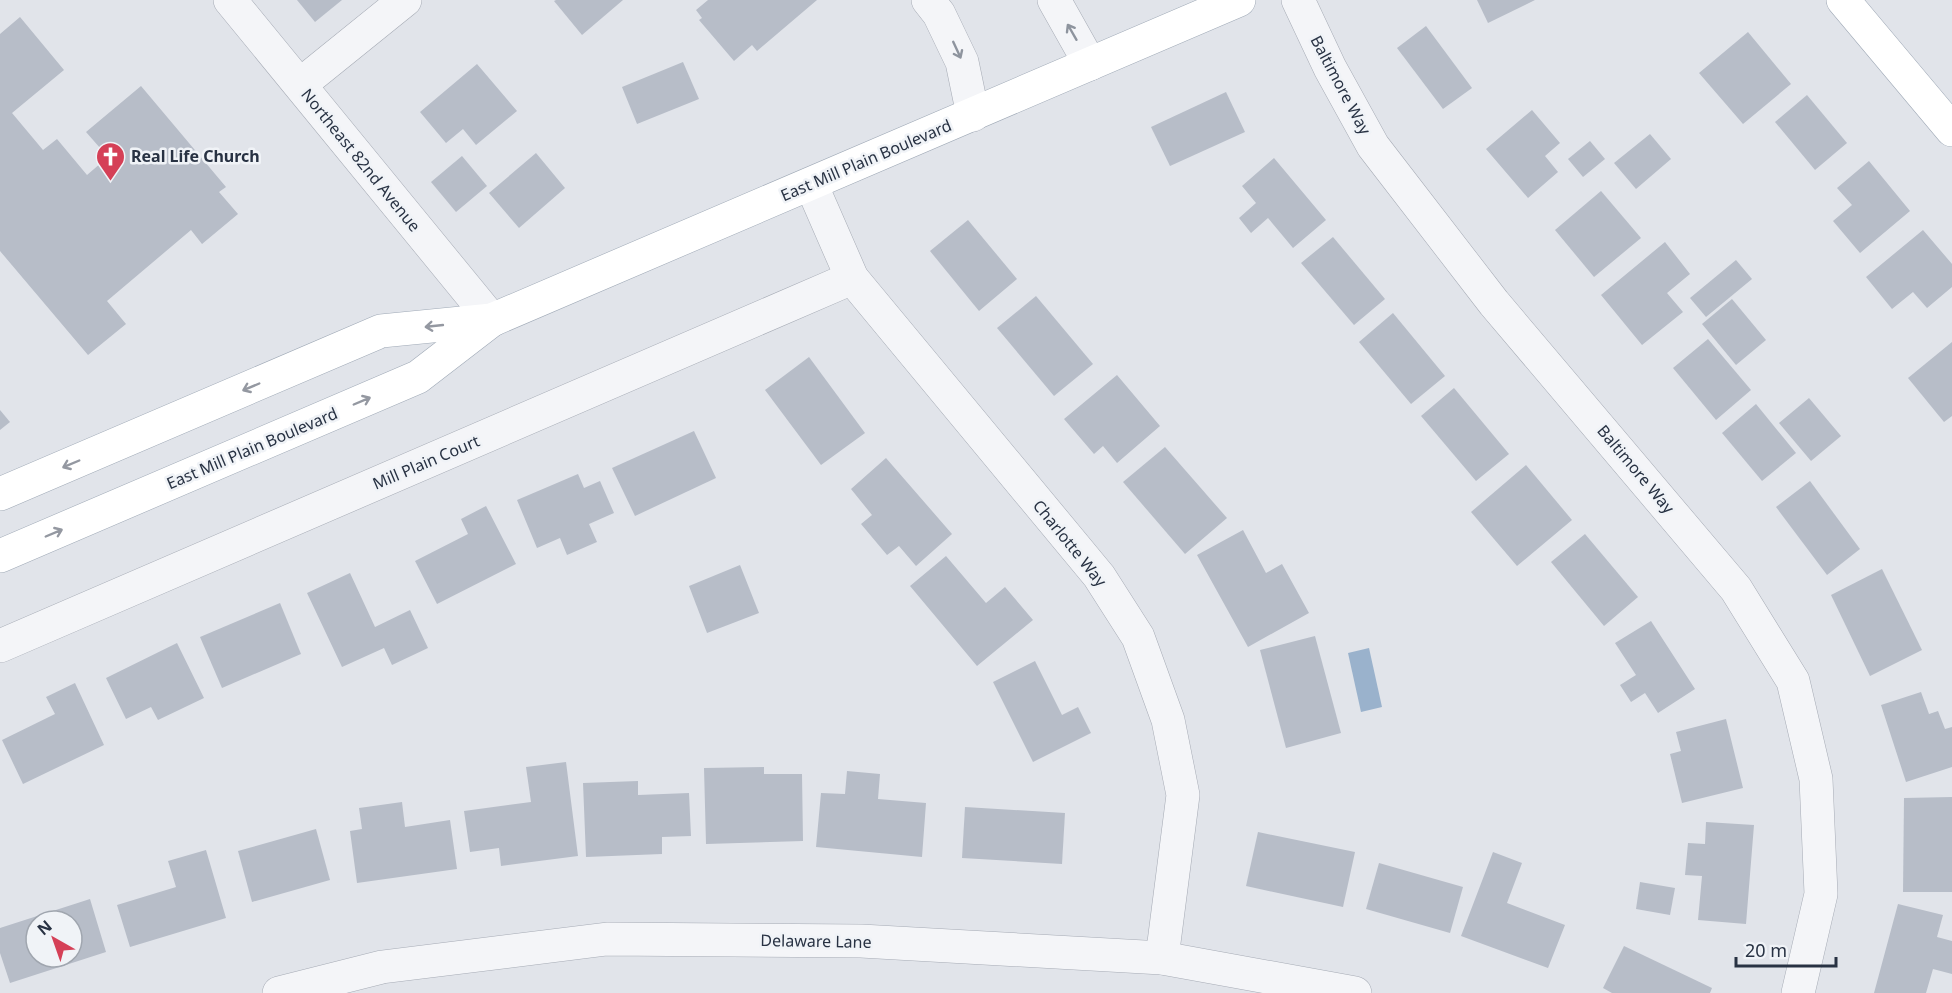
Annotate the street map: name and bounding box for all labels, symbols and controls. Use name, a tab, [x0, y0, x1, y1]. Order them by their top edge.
one-way arrow	[1066, 24, 1078, 41]
street label: Baltimore Way	[1306, 32, 1377, 139]
one-way arrow	[951, 41, 963, 59]
street label: Northeast 82nd Avenue	[296, 84, 426, 236]
street label: East Mill Plain Boulevard	[777, 114, 955, 206]
church icon: Real Life Church	[94, 140, 126, 182]
place label: Real Life Church	[131, 145, 260, 167]
one-way arrow	[425, 321, 444, 332]
one-way arrow	[242, 382, 260, 393]
one-way arrow	[352, 395, 371, 406]
street label: East Mill Plain Boulevard	[163, 402, 341, 494]
street label: Baltimore Way	[1592, 420, 1680, 519]
street label: Mill Plain Court	[369, 430, 483, 494]
one-way arrow	[63, 459, 81, 470]
street label: Charlotte Way	[1028, 495, 1112, 592]
one-way arrow	[44, 527, 62, 538]
north arrow	[24, 909, 84, 969]
text: N	[32, 915, 56, 940]
street label: Delaware Lane	[760, 929, 872, 953]
scale bar	[1736, 930, 1836, 968]
text: 20 m	[1745, 938, 1787, 962]

